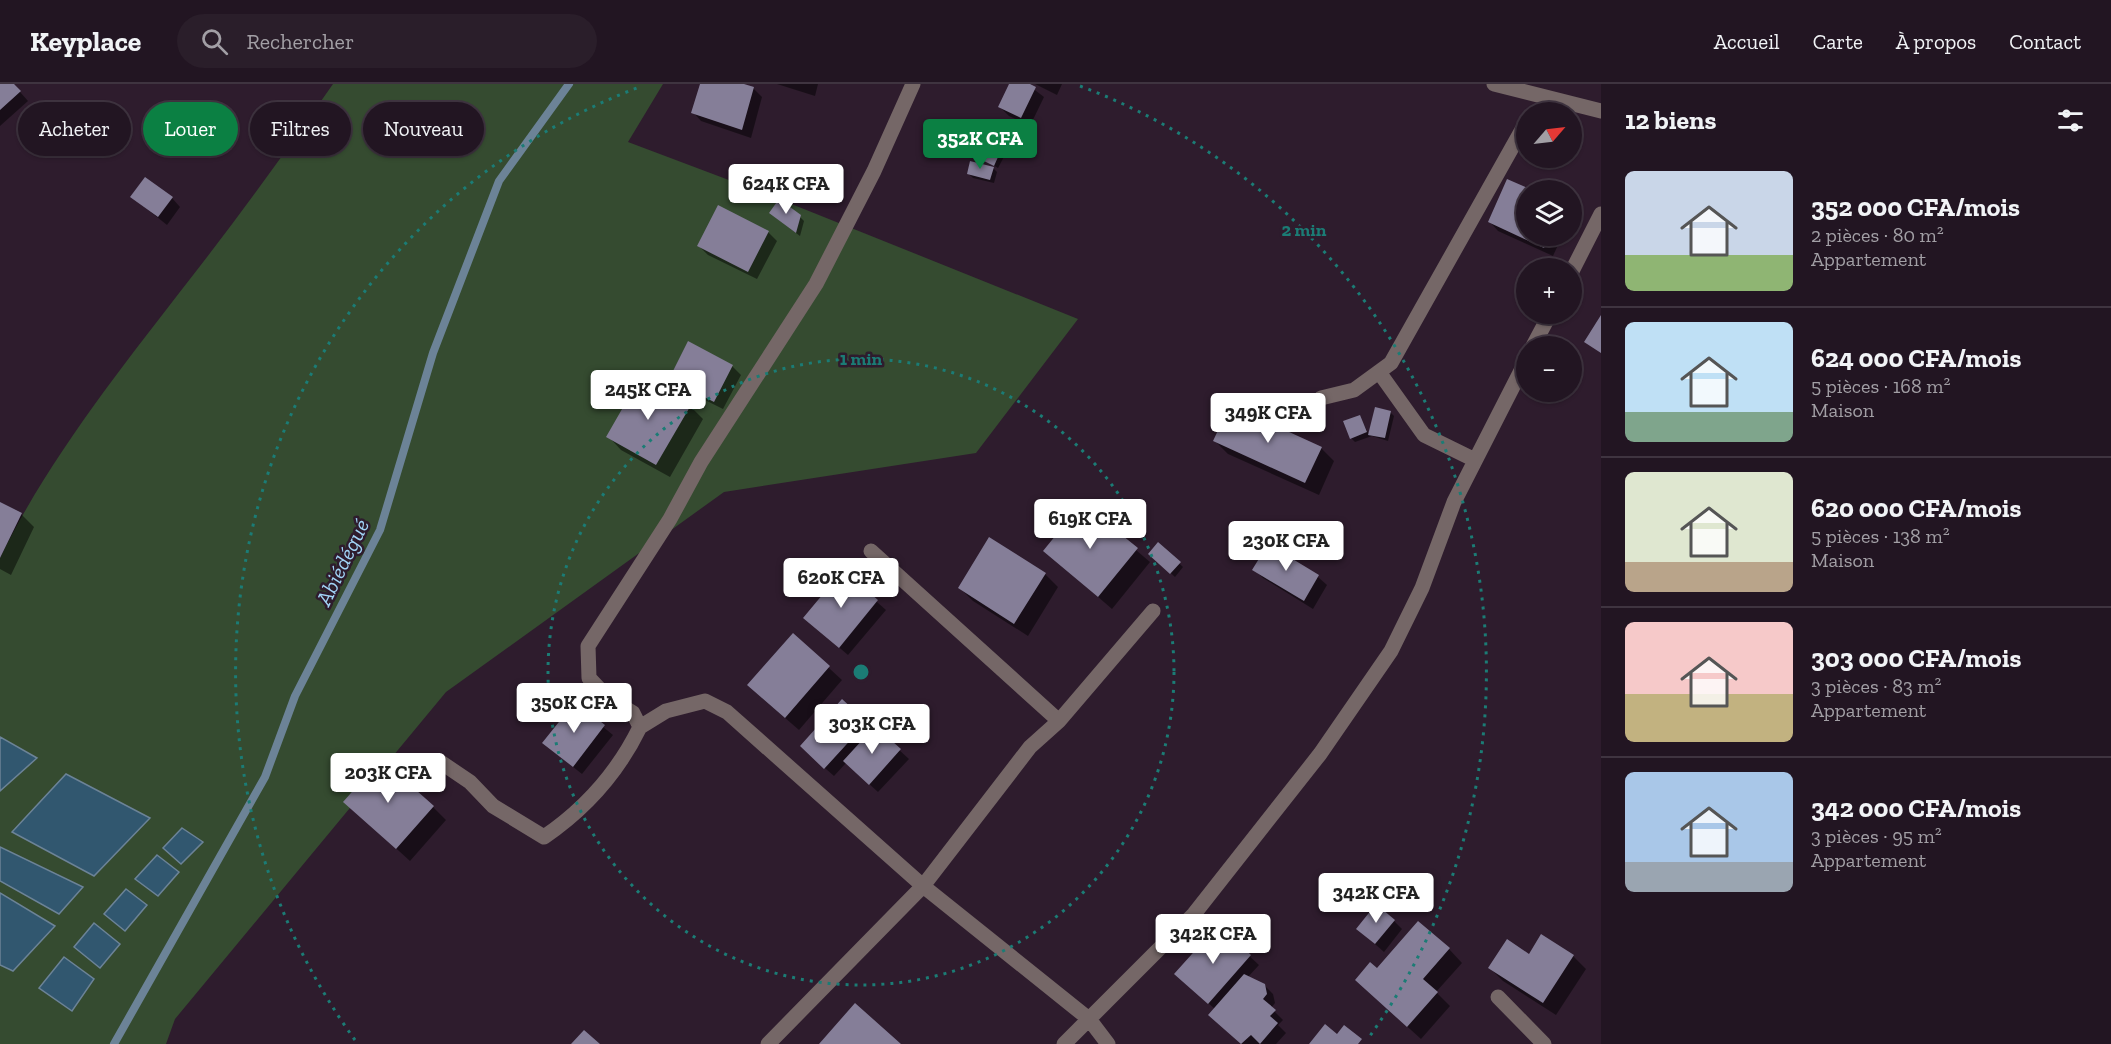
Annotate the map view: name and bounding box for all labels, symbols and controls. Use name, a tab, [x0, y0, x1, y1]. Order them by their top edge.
search box	[177, 14, 597, 68]
text: Keyplace	[30, 25, 141, 58]
icon: search	[198, 25, 231, 58]
text: Rechercher	[246, 28, 354, 55]
text: Accueil	[1714, 29, 1780, 54]
text: Carte	[1813, 29, 1863, 54]
text: À propos	[1896, 29, 1976, 54]
text: Contact	[2009, 29, 2081, 54]
chip: Acheter	[18, 102, 131, 156]
chip: Louer	[143, 102, 238, 156]
chip: Filtres	[250, 102, 351, 156]
chip: Nouveau	[363, 102, 484, 156]
north arrow	[1516, 102, 1582, 168]
map controls	[1516, 102, 1582, 402]
text: 12 biens	[1625, 104, 1716, 136]
icon: filters	[2054, 104, 2087, 137]
pin: 352K CFA	[918, 119, 1042, 170]
text: 352K CFA	[937, 126, 1023, 150]
pin: 624K CFA	[724, 164, 848, 215]
text: 624K CFA	[743, 171, 829, 195]
button: layers	[1516, 180, 1582, 246]
text: 352 000 CFA/mois	[1811, 191, 2020, 223]
icon: home	[1673, 195, 1745, 267]
text: 2 min	[1282, 219, 1327, 241]
text: 2 pièces · 80 m²	[1811, 223, 1944, 247]
text: Appartement	[1811, 247, 1926, 271]
button: +	[1516, 258, 1582, 324]
button: −	[1516, 336, 1582, 402]
text: 624 000 CFA/mois	[1811, 342, 2021, 374]
icon: home	[1673, 346, 1745, 418]
text: 1 min	[840, 348, 883, 370]
pin: 245K CFA	[586, 370, 710, 421]
text: 5 pièces · 168 m²	[1811, 374, 1950, 398]
text: 245K CFA	[605, 377, 691, 401]
pin: 349K CFA	[1206, 393, 1330, 444]
text: Maison	[1811, 398, 1874, 422]
text: 349K CFA	[1225, 400, 1311, 424]
text: 620 000 CFA/mois	[1811, 492, 2022, 524]
icon: home	[1673, 496, 1745, 568]
pin: 619K CFA	[1028, 499, 1152, 550]
text: 619K CFA	[1048, 506, 1132, 530]
water label: Abiédégué	[309, 514, 375, 611]
pin: 230K CFA	[1224, 521, 1348, 572]
text: 5 pièces · 138 m²	[1811, 524, 1950, 548]
text: 230K CFA	[1243, 528, 1329, 552]
text: Maison	[1811, 548, 1874, 572]
pin: 620K CFA	[779, 558, 903, 609]
text: 620K CFA	[797, 565, 885, 589]
text: 303 000 CFA/mois	[1811, 642, 2021, 674]
icon: home	[1673, 646, 1745, 718]
centre of rings	[851, 662, 871, 682]
text: 3 pièces · 83 m²	[1811, 674, 1941, 698]
pin: 350K CFA	[512, 683, 636, 734]
text: 350K CFA	[531, 690, 617, 714]
text: Appartement	[1811, 698, 1926, 722]
pin: 303K CFA	[810, 704, 934, 755]
text: 303K CFA	[829, 711, 915, 735]
pin: 203K CFA	[326, 753, 450, 804]
text: 203K CFA	[345, 760, 431, 784]
text: 342 000 CFA/mois	[1811, 792, 2021, 824]
icon: home	[1673, 796, 1745, 868]
text: 3 pièces · 95 m²	[1811, 824, 1942, 848]
text: Appartement	[1811, 848, 1926, 872]
pin: 342K CFA	[1314, 873, 1438, 924]
text: 342K CFA	[1333, 880, 1419, 904]
pin: 342K CFA	[1151, 914, 1275, 965]
text: 342K CFA	[1170, 921, 1256, 945]

